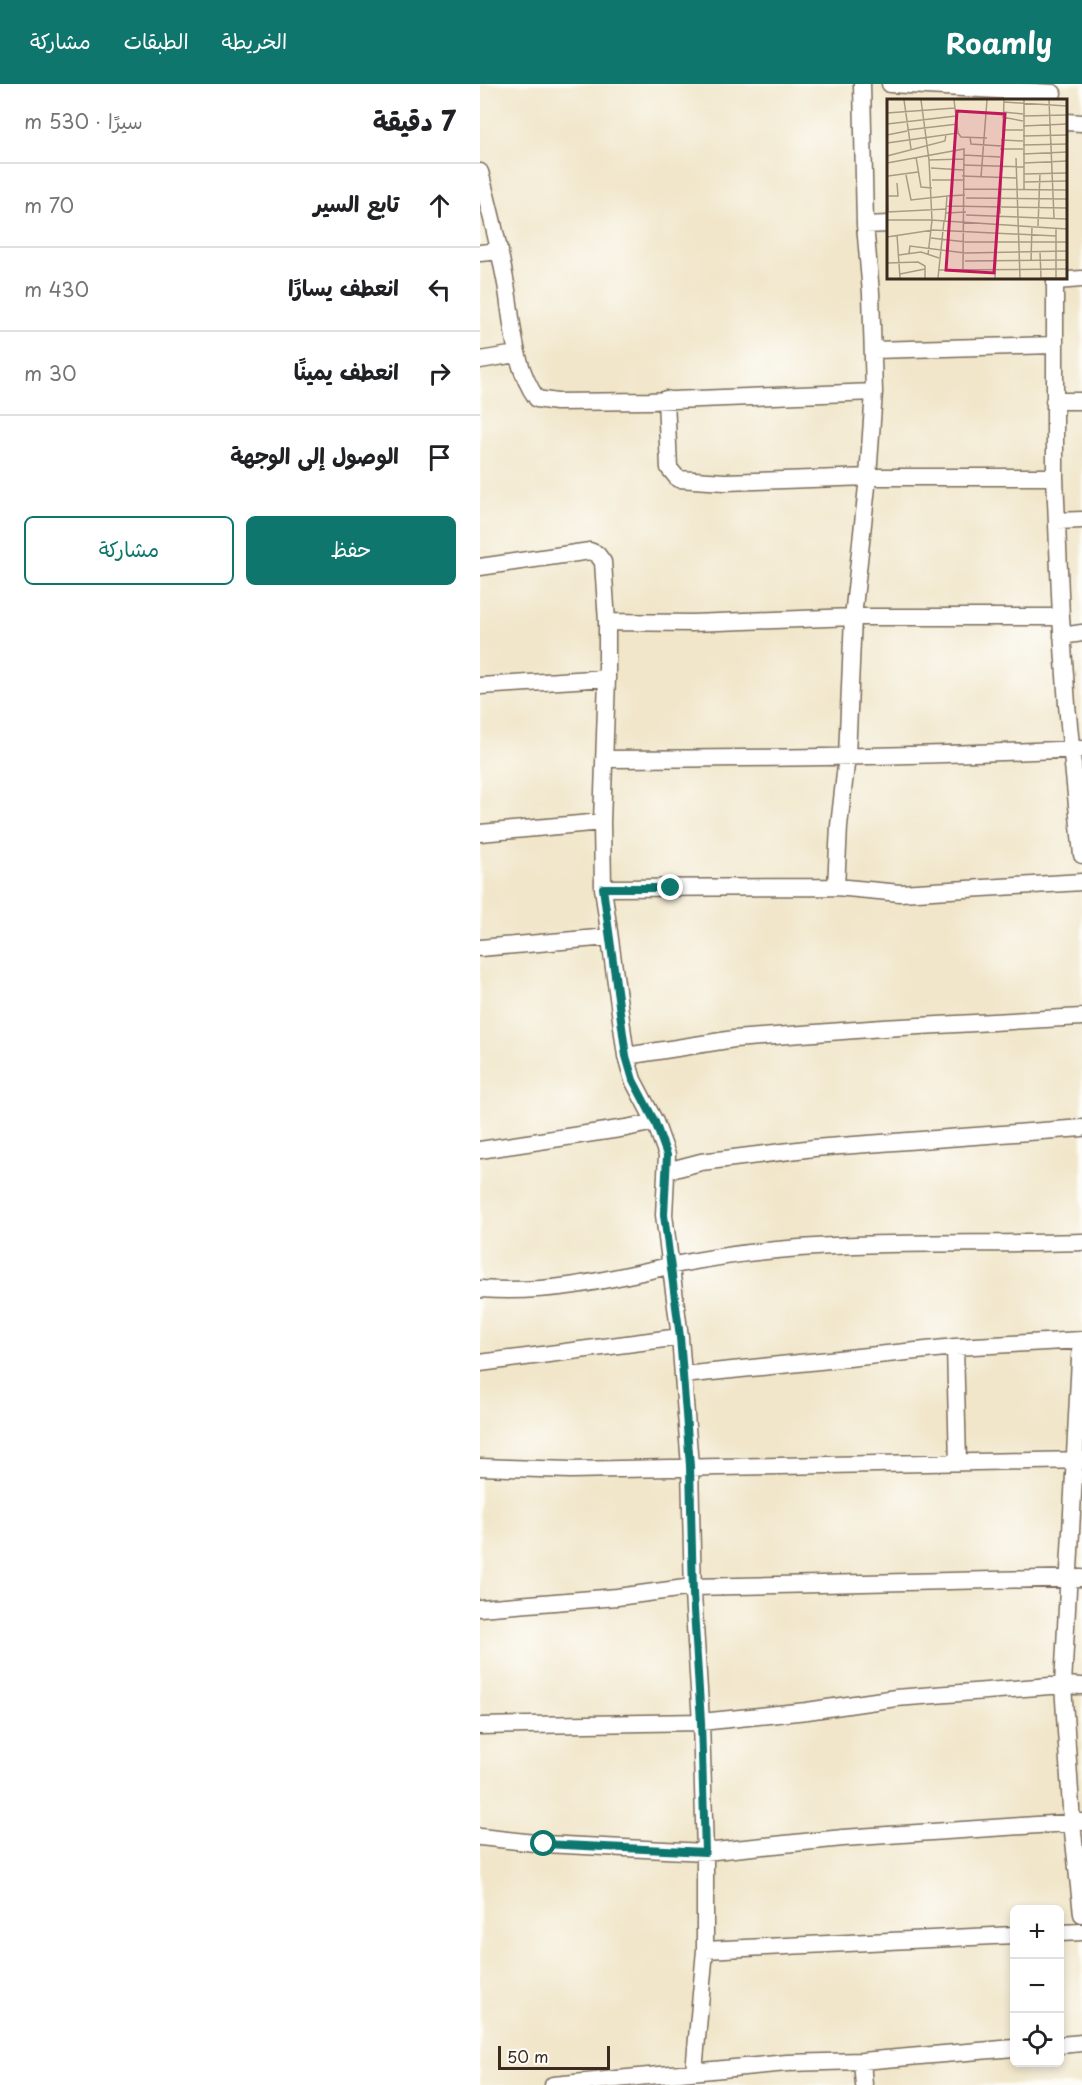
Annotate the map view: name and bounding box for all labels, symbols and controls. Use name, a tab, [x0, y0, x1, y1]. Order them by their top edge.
text: Roamly	[946, 21, 1052, 64]
text: مشاركة	[30, 24, 91, 56]
text: الطبقات	[124, 24, 189, 56]
text: الخريطة	[222, 24, 287, 56]
inset map	[887, 99, 1067, 279]
text: 7 دقيقة	[373, 101, 456, 140]
text: سيرًا · 530 m	[24, 106, 143, 136]
text: تابع السير	[314, 186, 399, 219]
icon: ahead	[423, 189, 456, 222]
text: 70 m	[24, 190, 74, 220]
text: انعطف يسارًا	[288, 270, 399, 303]
icon: left	[423, 273, 456, 306]
text: 430 m	[24, 274, 89, 304]
text: انعطف يمينًا	[294, 354, 399, 387]
icon: right	[423, 357, 456, 390]
text: 30 m	[24, 358, 77, 388]
text: الوصول إلى الوجهة	[230, 438, 399, 471]
icon: arrive	[423, 441, 456, 474]
button: مشاركة	[24, 516, 234, 585]
button: حفظ	[246, 516, 456, 585]
route end	[657, 874, 683, 900]
route start	[530, 1830, 556, 1856]
map controls	[1010, 1905, 1064, 2067]
button: +	[1010, 1905, 1064, 1959]
button: −	[1010, 1959, 1064, 2013]
button: locate	[1010, 2013, 1064, 2067]
scale bar	[498, 2043, 610, 2070]
text: 50 m	[507, 2044, 548, 2068]

